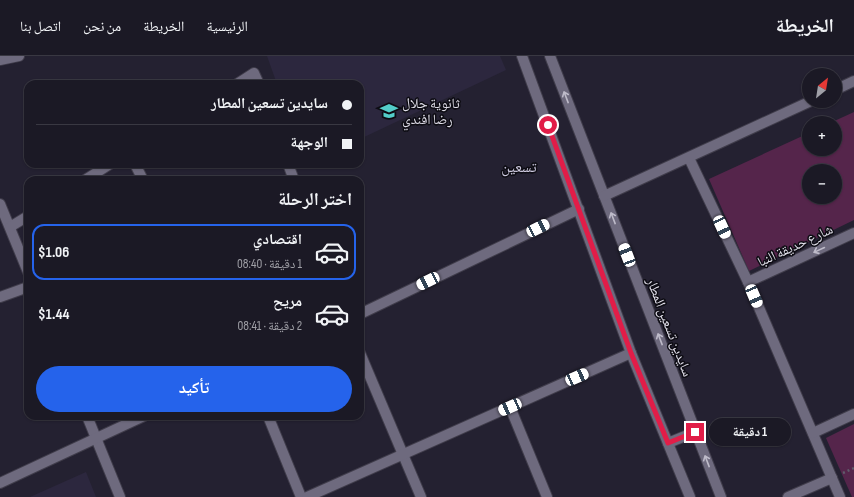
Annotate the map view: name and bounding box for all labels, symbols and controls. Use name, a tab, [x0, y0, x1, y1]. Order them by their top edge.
text: الخريطة	[776, 15, 834, 38]
text: اتصل بنا	[20, 18, 61, 35]
text: من نحن	[83, 18, 121, 35]
text: الخريطة	[143, 18, 184, 35]
text: الرئيسية	[206, 18, 248, 35]
north arrow	[802, 68, 842, 108]
map controls	[802, 68, 842, 204]
one-way arrow	[561, 91, 569, 103]
text: سايدين تسعين المطار	[211, 94, 328, 113]
place label: ثانوية جلال رضا افندي	[402, 95, 460, 131]
school or university icon: ثانوية جلال رضا افندي	[379, 101, 399, 121]
route start	[539, 116, 557, 134]
button: +	[802, 116, 842, 156]
text: الوجهة	[290, 133, 328, 152]
district label: تسعین	[501, 158, 537, 177]
button: −	[802, 164, 842, 204]
text: اختر الرحلة	[278, 189, 352, 210]
one-way arrow	[608, 213, 616, 225]
car	[711, 214, 733, 240]
car	[525, 217, 551, 239]
street label: شارع حديقة النبا	[755, 221, 836, 271]
text: اقتصادي	[253, 230, 302, 249]
icon: car	[314, 234, 350, 270]
car	[617, 242, 637, 268]
text: $1.06	[38, 243, 69, 262]
one-way arrow	[813, 247, 825, 254]
text: 1 دقيقة · 08:40	[237, 256, 302, 272]
car	[415, 270, 441, 292]
street label: سايدين تسعين المطار	[642, 274, 696, 379]
car	[744, 283, 764, 309]
text: مريح	[273, 292, 302, 311]
icon: car	[314, 296, 350, 332]
text: $1.44	[38, 305, 69, 324]
text: 2 دقيقة · 08:41	[237, 318, 302, 334]
one-way arrow	[655, 334, 663, 346]
button: تأكيد	[36, 366, 352, 412]
car	[564, 367, 590, 387]
car	[497, 397, 523, 417]
callout: 1 دقيقة	[709, 418, 791, 446]
route end	[686, 423, 704, 441]
text: 1 دقيقة	[733, 424, 767, 440]
one-way arrow	[702, 455, 710, 467]

